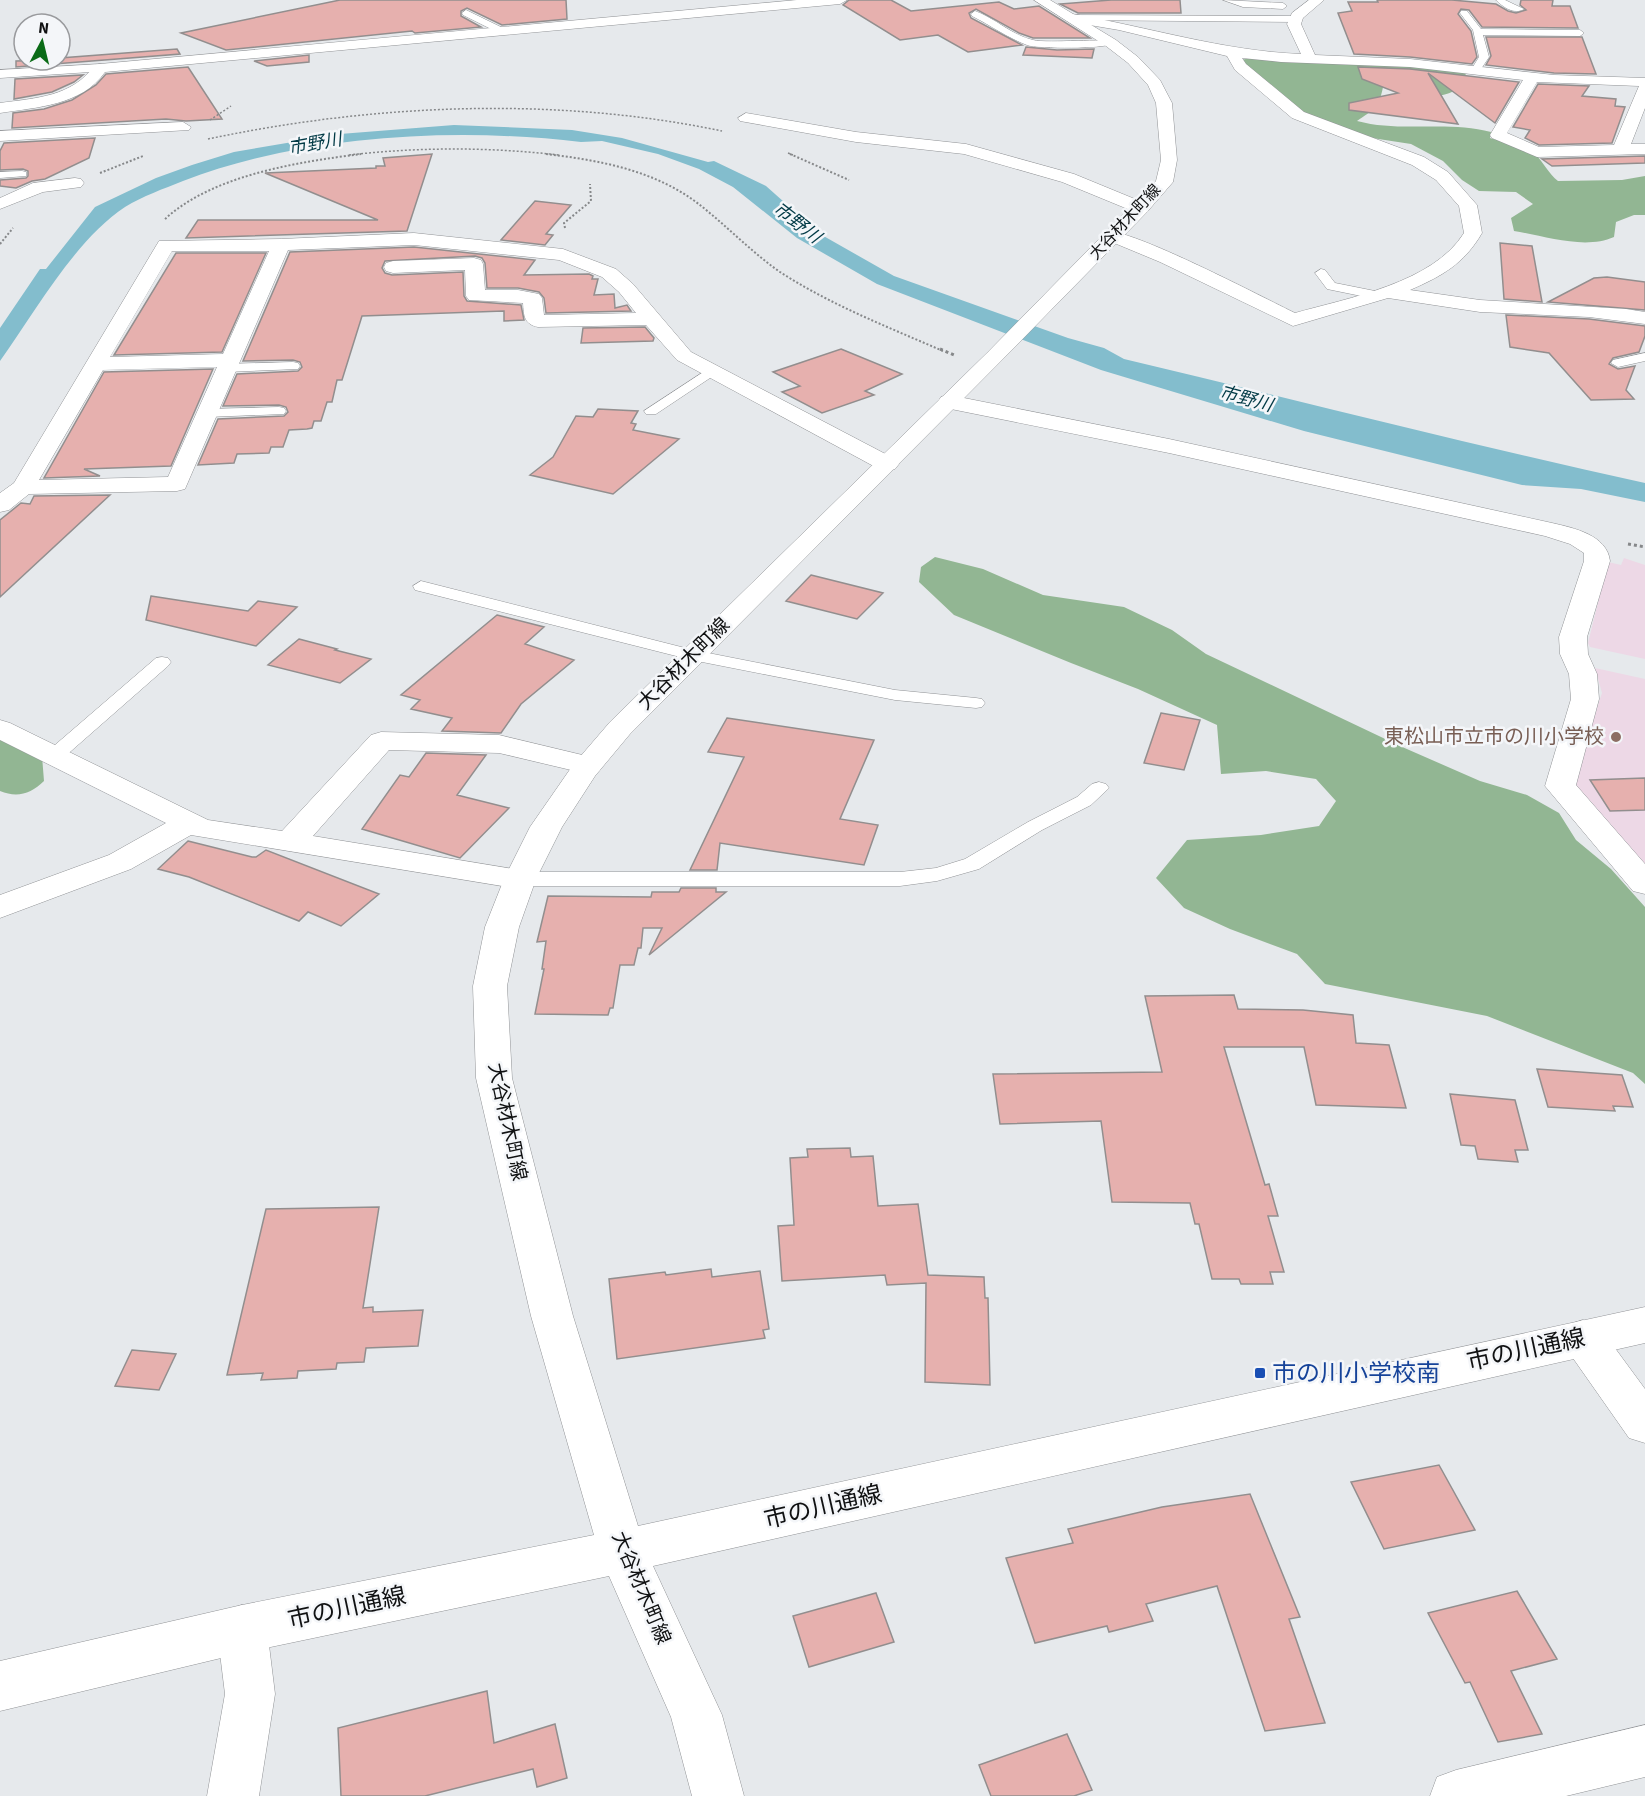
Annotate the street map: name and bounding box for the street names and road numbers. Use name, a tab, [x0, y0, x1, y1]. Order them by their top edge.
street label: 大谷材木町線	[1084, 179, 1166, 265]
street label: 大谷材木町線	[632, 612, 736, 716]
street label: 大谷材木町線	[481, 1060, 533, 1184]
street label: 市の川通線	[1464, 1320, 1588, 1380]
street label: 市の川通線	[761, 1476, 885, 1538]
street label: 大谷材木町線	[605, 1527, 677, 1649]
street label: 市の川通線	[285, 1578, 409, 1638]

